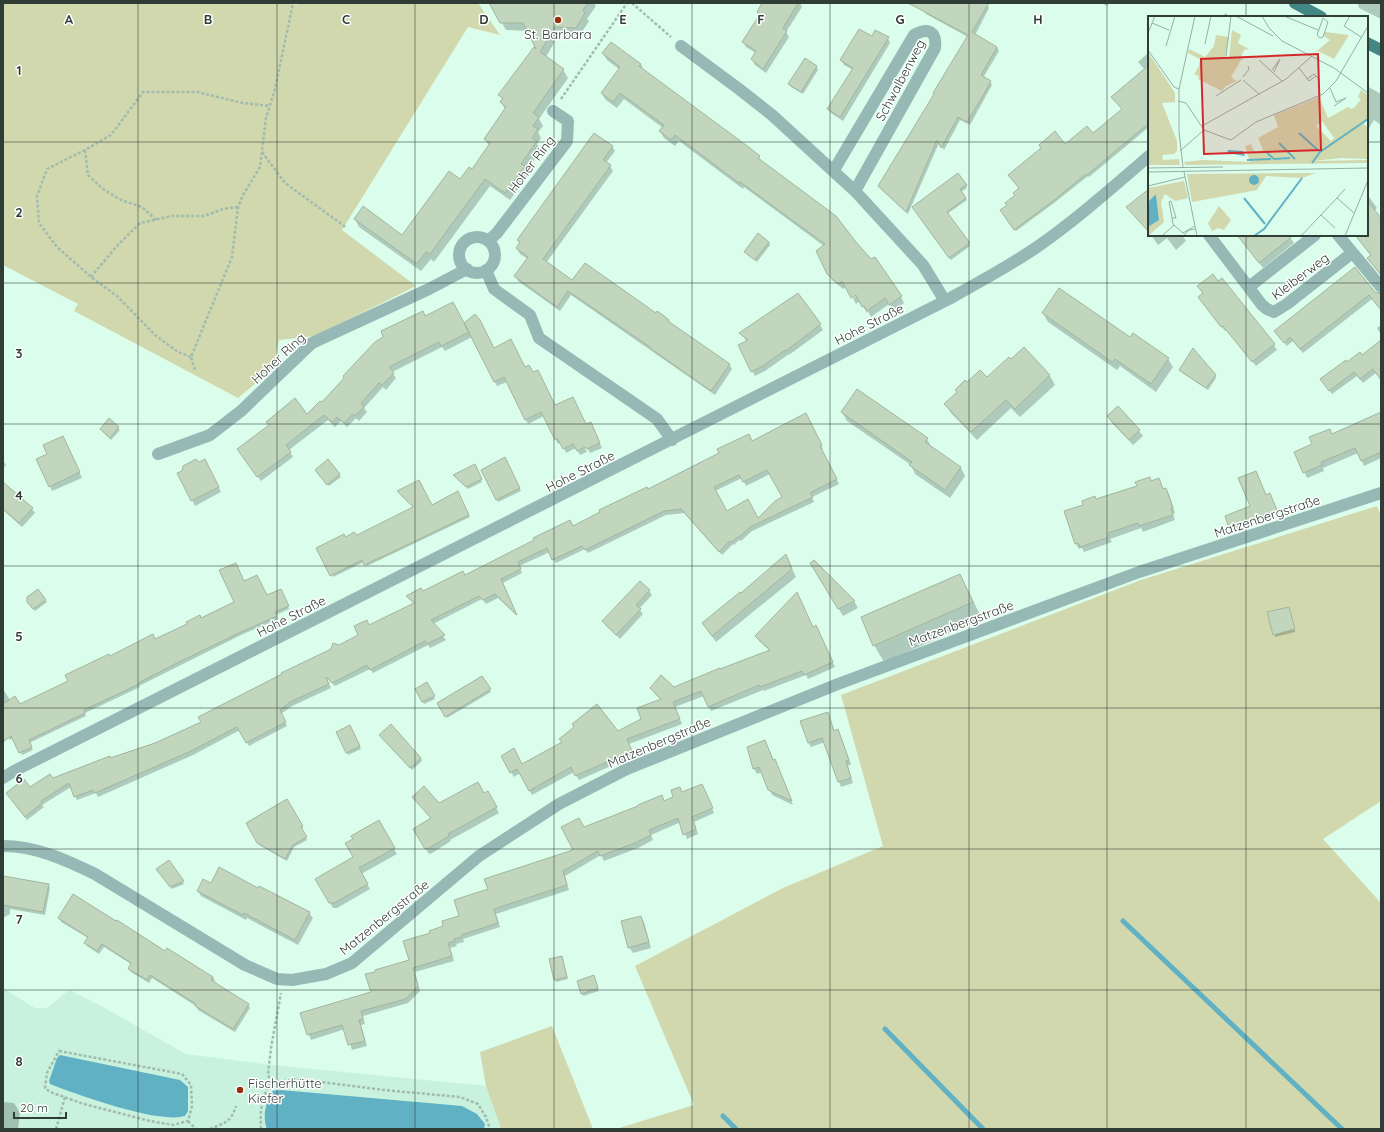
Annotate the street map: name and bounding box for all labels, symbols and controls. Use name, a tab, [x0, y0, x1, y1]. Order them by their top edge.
text: A	[65, 11, 74, 27]
text: B	[204, 11, 212, 27]
text: C	[342, 11, 350, 27]
text: D	[479, 11, 489, 27]
text: E	[619, 11, 627, 27]
text: F	[757, 11, 765, 27]
text: G	[895, 11, 905, 27]
text: H	[1033, 11, 1043, 27]
marker: St. Barbara	[553, 15, 563, 25]
inset map	[1148, 16, 1368, 236]
place label: St. Barbara	[524, 26, 592, 42]
street label: Schwalbenweg	[872, 36, 928, 124]
text: 1	[16, 62, 22, 78]
street label: Hoher Ring	[504, 132, 558, 196]
text: 2	[15, 204, 23, 220]
street label: Kleiberweg	[1268, 249, 1332, 303]
street label: Hohe Straße	[832, 300, 906, 348]
street label: Hoher Ring	[248, 329, 308, 387]
text: 3	[16, 345, 23, 361]
street label: Hohe Straße	[543, 447, 617, 495]
text: 4	[15, 487, 23, 503]
street label: Matzenbergstraße	[1212, 491, 1322, 541]
street label: Hohe Straße	[254, 592, 328, 640]
street label: Matzenbergstraße	[906, 597, 1016, 649]
text: 5	[15, 628, 23, 644]
street label: Matzenbergstraße	[605, 713, 713, 771]
text: 6	[15, 770, 23, 786]
street label: Matzenbergstraße	[336, 876, 432, 958]
text: 7	[15, 911, 23, 927]
text: 8	[15, 1053, 23, 1069]
place label: Fischerhütte Kiefer	[248, 1075, 322, 1106]
marker: Fischerhütte Kiefer	[235, 1085, 245, 1095]
scale bar	[14, 1094, 66, 1120]
text: 20 m	[20, 1100, 48, 1115]

